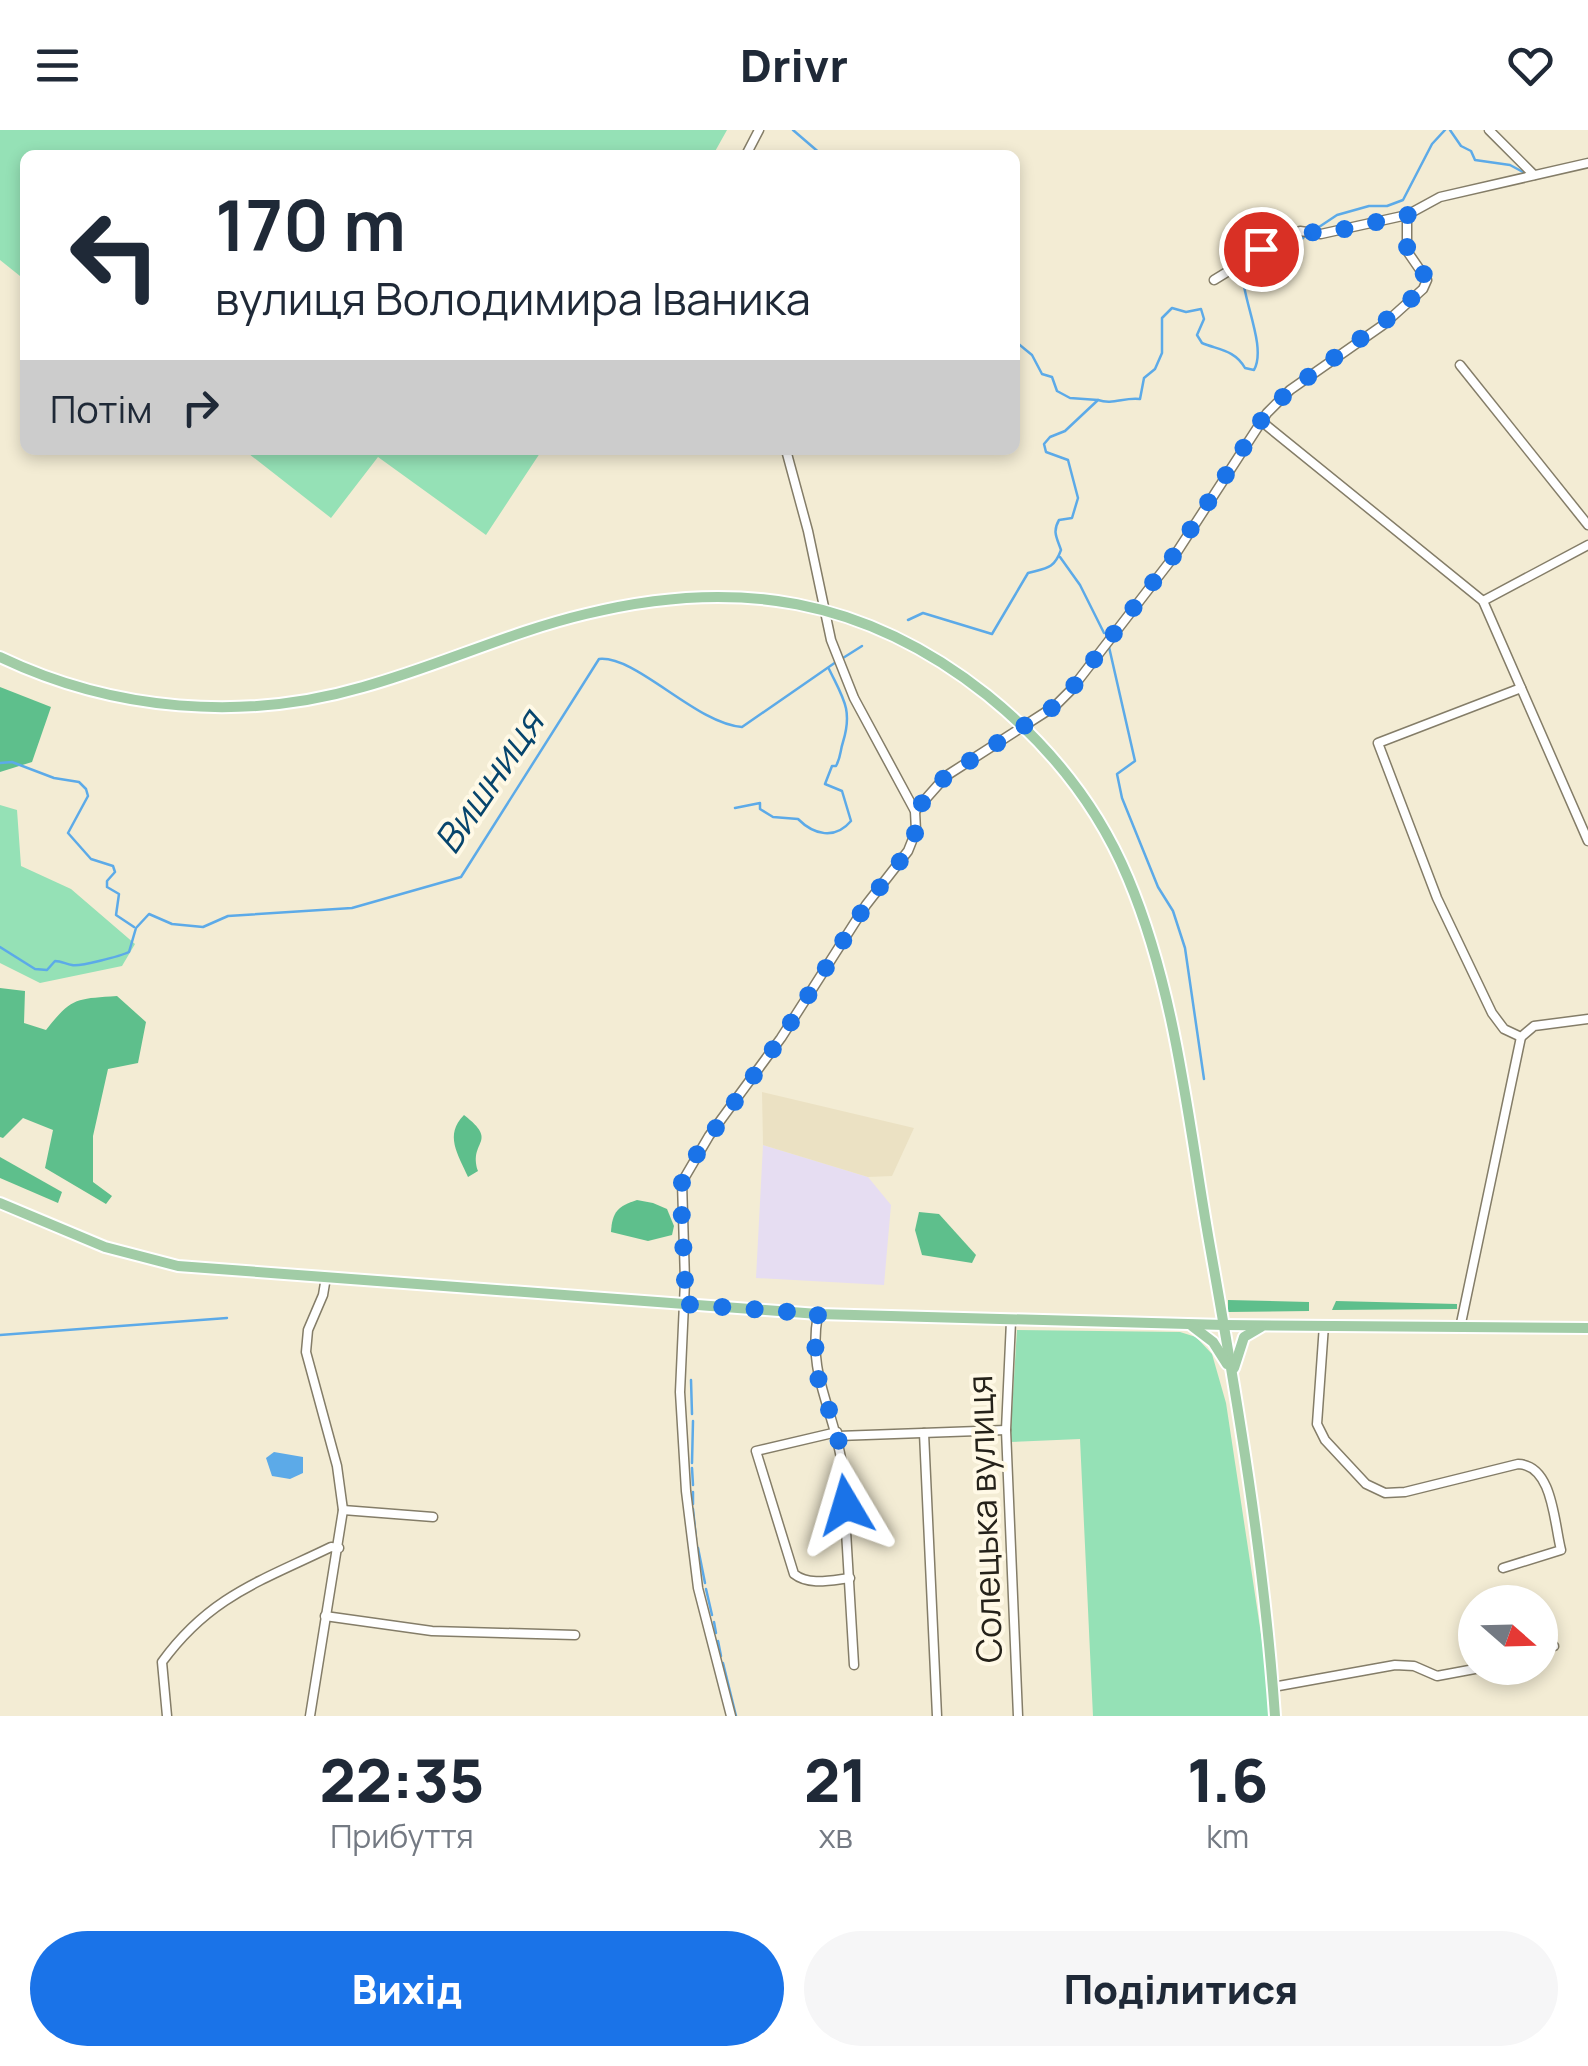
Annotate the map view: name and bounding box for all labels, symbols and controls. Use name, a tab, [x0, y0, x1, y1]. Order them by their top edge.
text: Drivr	[740, 34, 848, 96]
icon: menu	[30, 38, 85, 93]
icon: heart	[1503, 38, 1558, 93]
text: 170 m	[215, 176, 406, 272]
icon: left	[50, 190, 180, 320]
pin	[1219, 207, 1304, 292]
icon: arrive	[1234, 222, 1289, 277]
text: вулиця Володимира Іваника	[215, 267, 811, 329]
icon: right	[173, 380, 228, 435]
text: Потім	[50, 382, 153, 434]
water label: Вишниця	[420, 697, 556, 863]
street label: Солецька вулиця	[955, 1374, 1013, 1664]
position arrow	[794, 1453, 898, 1557]
north arrow	[1458, 1585, 1558, 1685]
map controls	[1458, 1585, 1558, 1685]
text: 22:35	[320, 1738, 484, 1820]
text: 21	[804, 1738, 867, 1820]
text: 1.6	[1187, 1738, 1268, 1820]
text: Прибуття	[330, 1814, 474, 1858]
text: хв	[819, 1814, 853, 1858]
text: km	[1206, 1814, 1249, 1858]
button: Вихід	[30, 1931, 784, 2046]
button: Поділитися	[804, 1931, 1558, 2046]

